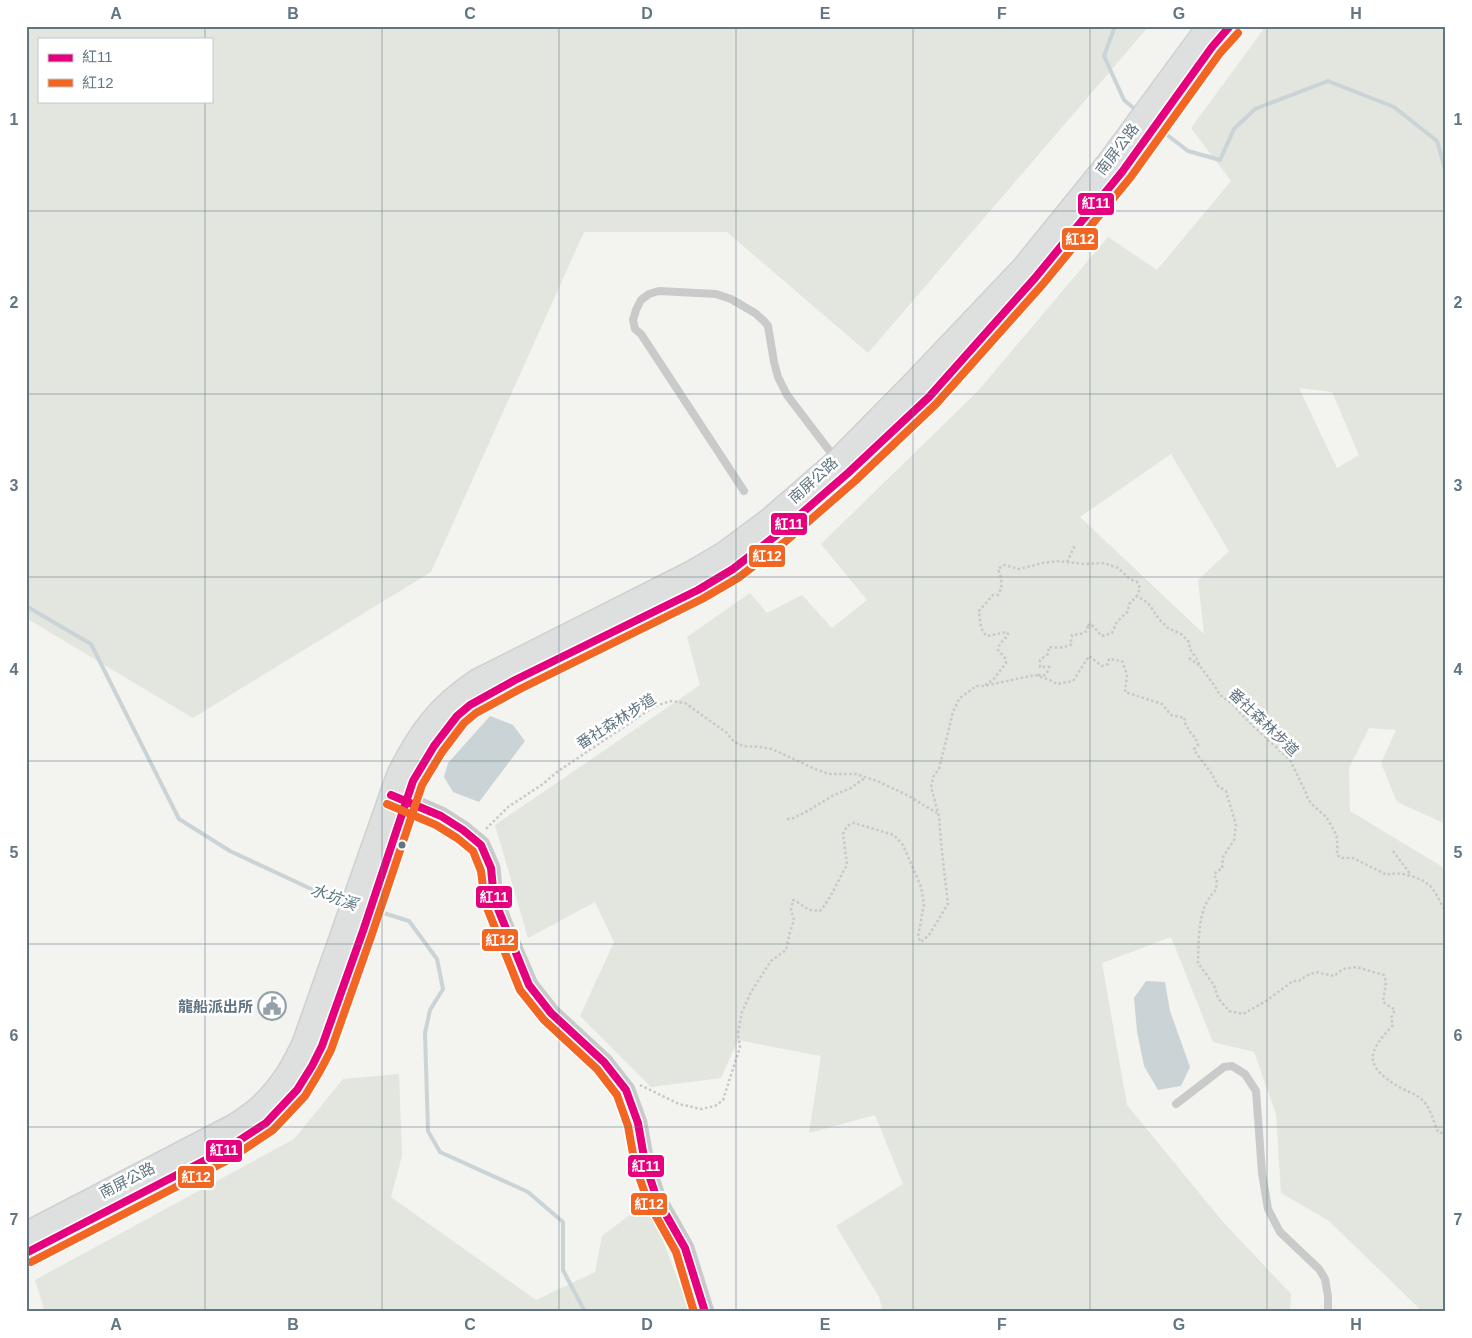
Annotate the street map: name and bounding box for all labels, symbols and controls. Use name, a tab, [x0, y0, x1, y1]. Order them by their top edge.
text: A	[110, 5, 122, 22]
text: B	[287, 5, 299, 22]
text: C	[464, 5, 476, 22]
text: D	[641, 5, 653, 22]
text: E	[820, 5, 831, 22]
text: F	[997, 5, 1007, 22]
text: G	[1173, 5, 1185, 22]
text: H	[1350, 5, 1362, 22]
legend	[38, 38, 212, 102]
text: 紅11	[82, 48, 113, 65]
text: 紅12	[82, 74, 114, 91]
text: 1	[10, 111, 19, 128]
text: 1	[1454, 111, 1463, 128]
street label: 南屏公路	[1092, 120, 1142, 178]
line badge: 紅11	[1077, 192, 1115, 216]
text: 紅11	[1082, 195, 1111, 211]
line badge: 紅12	[1061, 227, 1099, 251]
text: 紅12	[1065, 231, 1095, 247]
text: 2	[10, 294, 19, 311]
text: 2	[1454, 294, 1463, 311]
street label: 南屏公路	[785, 454, 841, 506]
text: 3	[10, 477, 19, 494]
text: 3	[1454, 477, 1463, 494]
line badge: 紅11	[770, 512, 808, 536]
text: 紅11	[775, 516, 804, 532]
line badge: 紅12	[748, 544, 786, 568]
text: 紅12	[752, 548, 782, 564]
text: 4	[10, 661, 19, 678]
text: 4	[1454, 661, 1463, 678]
street label: 番社森林步道	[1226, 685, 1302, 759]
street label: 番社森林步道	[573, 690, 659, 752]
unlabelled marker	[397, 840, 407, 850]
text: 5	[10, 844, 19, 861]
text: 5	[1454, 844, 1463, 861]
water label: 水坑溪	[309, 881, 361, 914]
line badge: 紅11	[475, 885, 513, 909]
text: 紅11	[480, 889, 509, 905]
line badge: 紅12	[481, 928, 519, 952]
text: 紅12	[485, 932, 515, 948]
public building icon: 龍船派出所	[257, 991, 287, 1021]
place label: 龍船派出所	[178, 998, 253, 1015]
text: 6	[10, 1027, 19, 1044]
text: 6	[1454, 1027, 1463, 1044]
line badge: 紅11	[205, 1139, 243, 1163]
text: 紅11	[210, 1142, 239, 1158]
line badge: 紅11	[627, 1154, 665, 1178]
text: 紅11	[632, 1158, 661, 1174]
street label: 南屏公路	[96, 1159, 158, 1201]
line badge: 紅12	[177, 1165, 215, 1189]
text: 紅12	[181, 1169, 211, 1185]
line badge: 紅12	[630, 1192, 668, 1216]
text: 紅12	[634, 1196, 664, 1212]
text: 7	[10, 1211, 19, 1228]
text: 7	[1454, 1211, 1463, 1228]
text: A	[110, 1316, 122, 1333]
text: B	[287, 1316, 299, 1333]
text: C	[464, 1316, 476, 1333]
text: D	[641, 1316, 653, 1333]
text: E	[820, 1316, 831, 1333]
text: F	[997, 1316, 1007, 1333]
text: G	[1173, 1316, 1185, 1333]
text: H	[1350, 1316, 1362, 1333]

